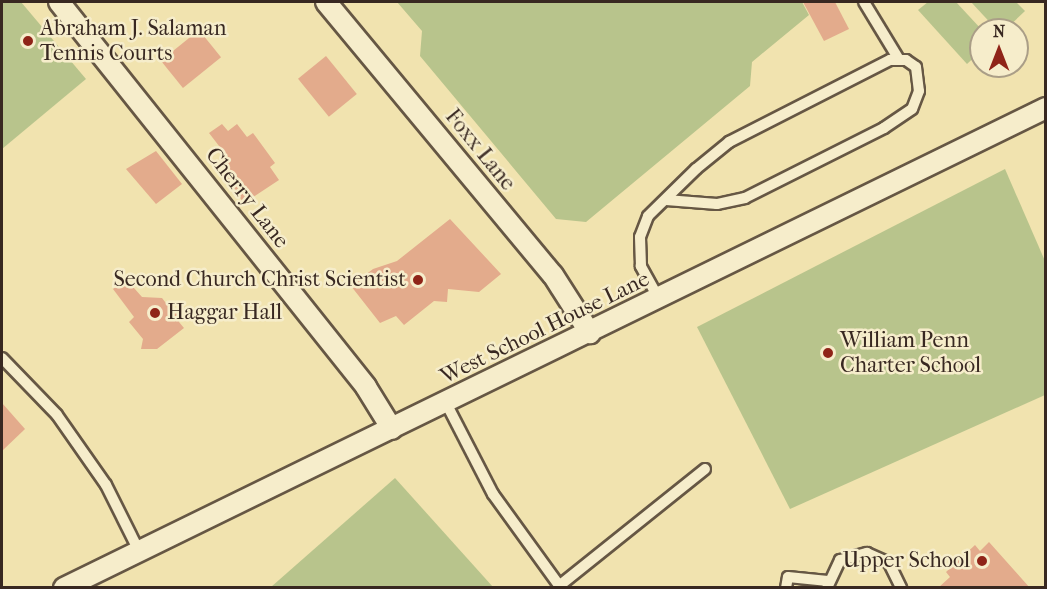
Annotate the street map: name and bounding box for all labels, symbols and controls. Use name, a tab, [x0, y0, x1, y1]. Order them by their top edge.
place label: Abraham J. Salaman Tennis Courts	[40, 15, 226, 66]
north arrow	[969, 18, 1029, 78]
text: N	[993, 22, 1005, 41]
marker: Abraham J. Salaman Tennis Courts	[21, 34, 35, 48]
street label: Foxx Lane	[439, 104, 521, 196]
street label: Cherry Lane	[200, 143, 294, 253]
street label: West School House Lane	[436, 266, 654, 390]
place label: Second Church Christ Scientist	[113, 267, 406, 293]
marker: Second Church Christ Scientist	[411, 273, 425, 287]
place label: Haggar Hall	[167, 300, 282, 326]
marker: Haggar Hall	[148, 306, 162, 320]
place label: William Penn Charter School	[840, 327, 981, 378]
marker: William Penn Charter School	[821, 346, 835, 360]
place label: Upper School	[843, 548, 970, 574]
marker: Upper School	[975, 554, 989, 568]

